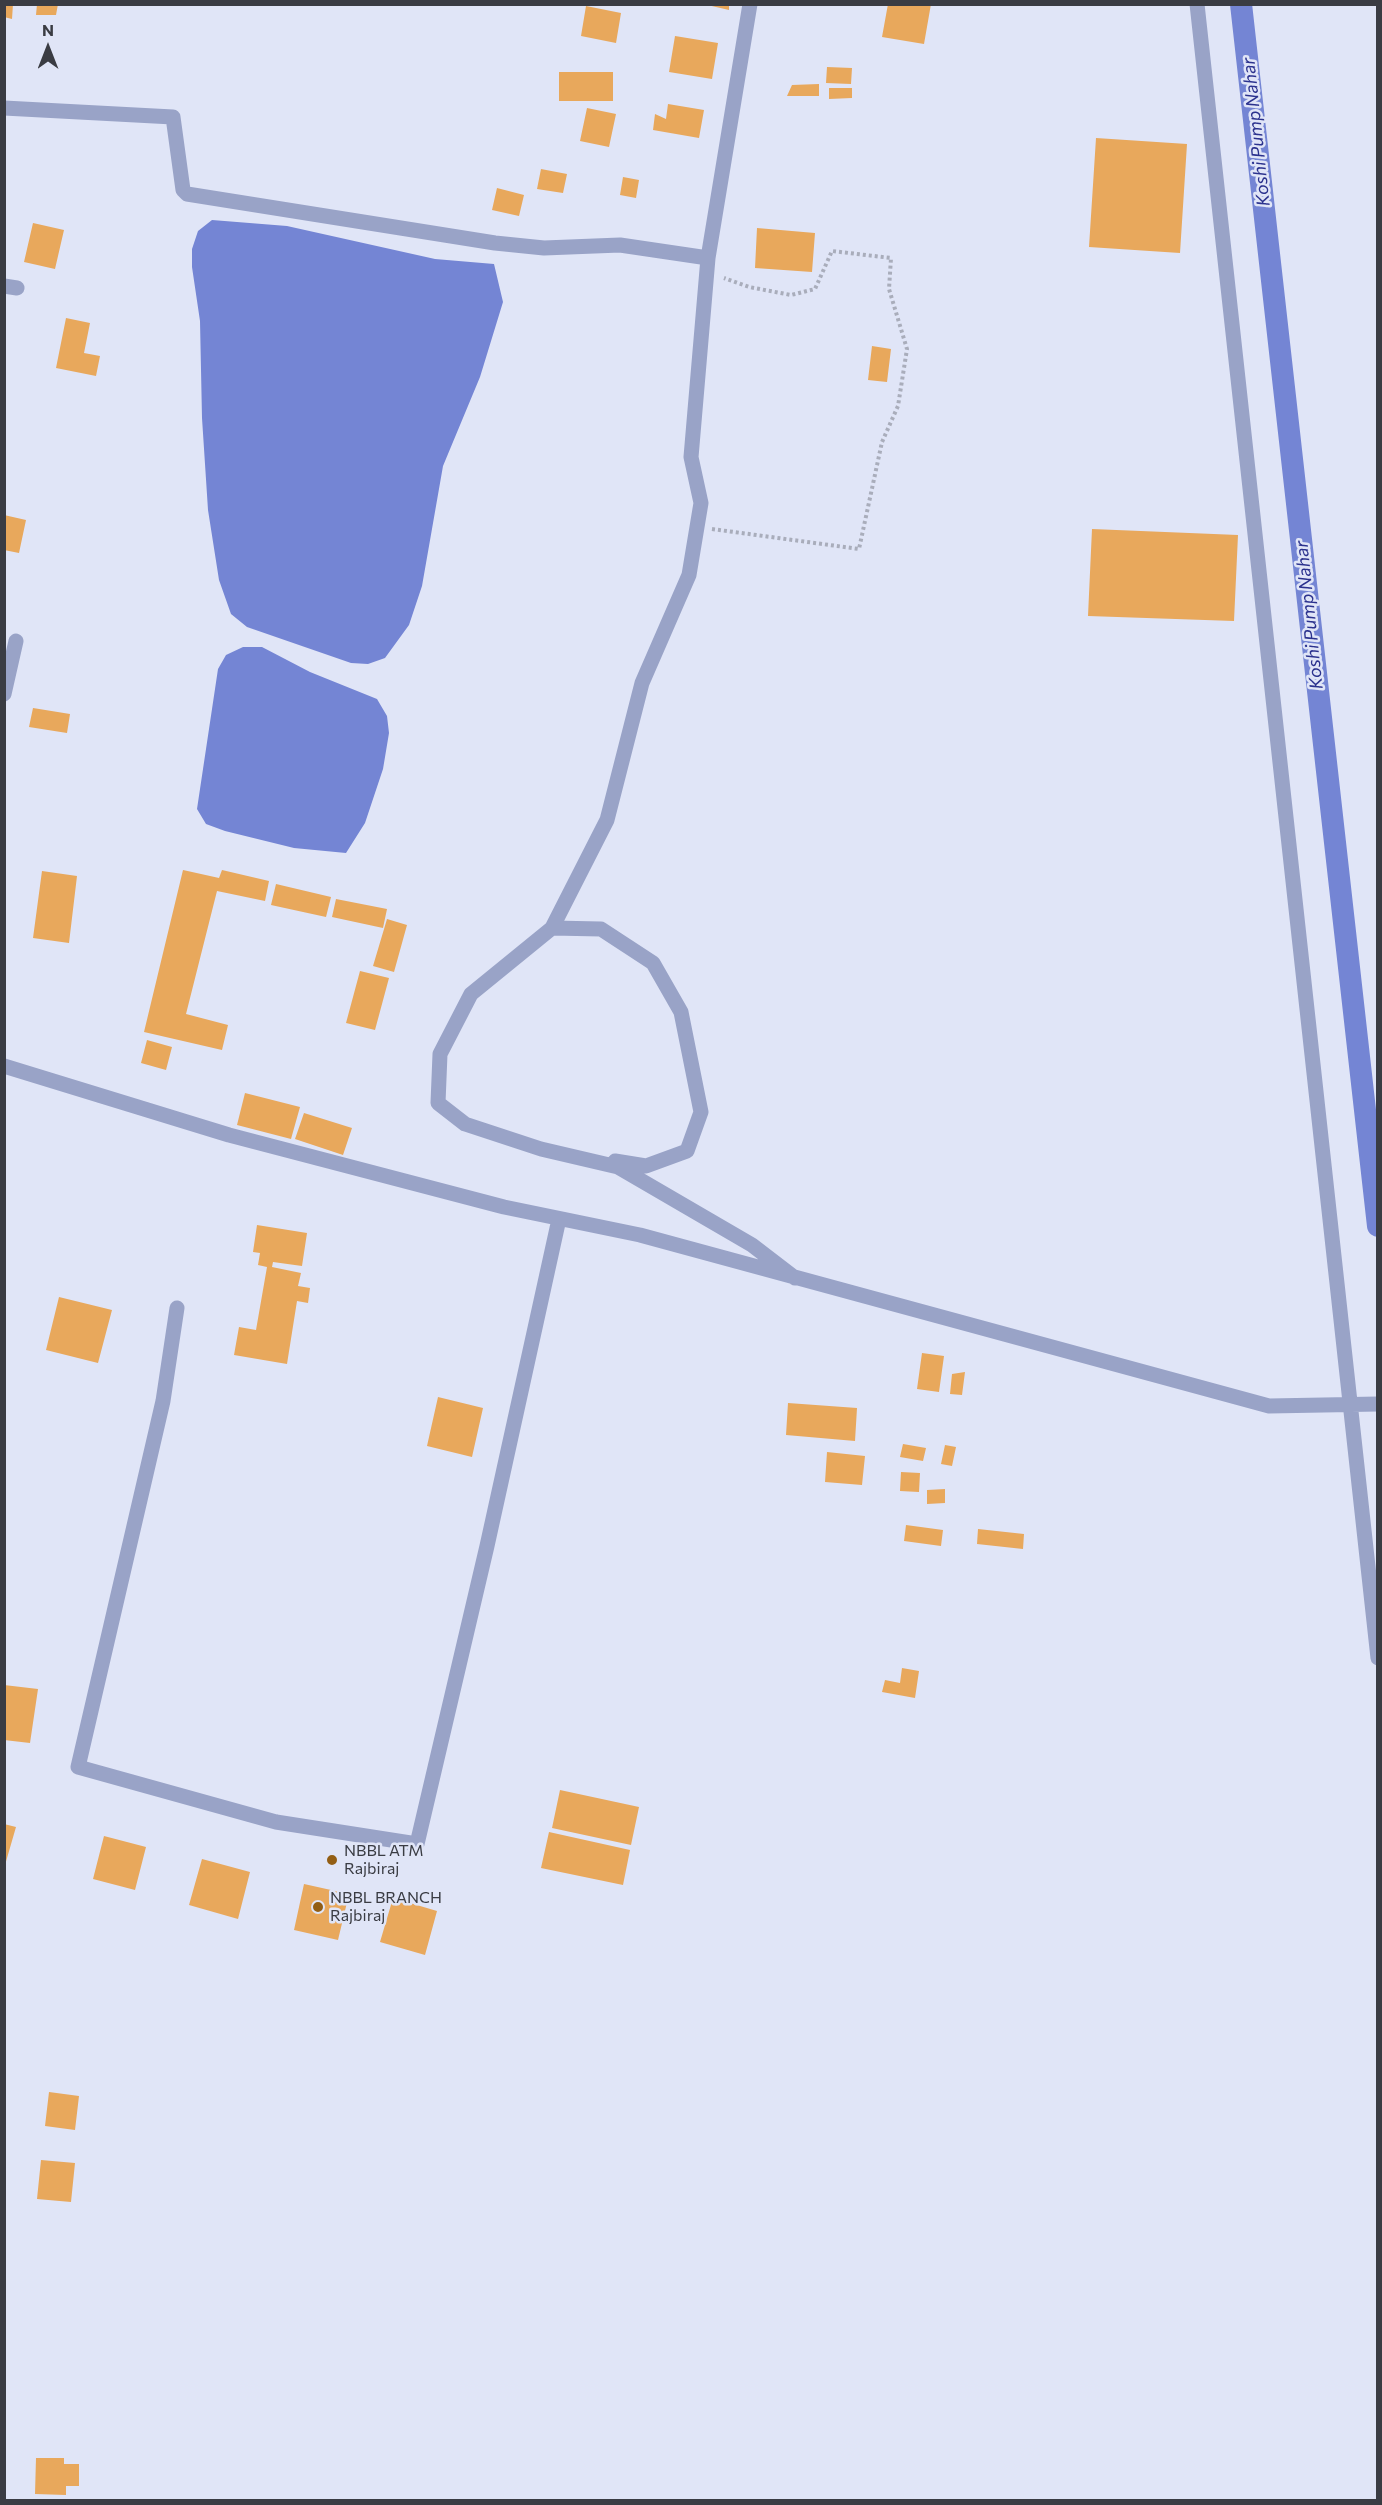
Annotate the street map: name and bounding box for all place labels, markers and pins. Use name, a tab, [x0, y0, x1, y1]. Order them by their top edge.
place label: NBBL ATM Rajbiraj	[344, 1841, 424, 1879]
marker: NBBL ATM Rajbiraj	[325, 1853, 339, 1867]
place label: NBBL BRANCH Rajbiraj	[330, 1888, 442, 1926]
marker: NBBL BRANCH Rajbiraj	[311, 1900, 325, 1914]

